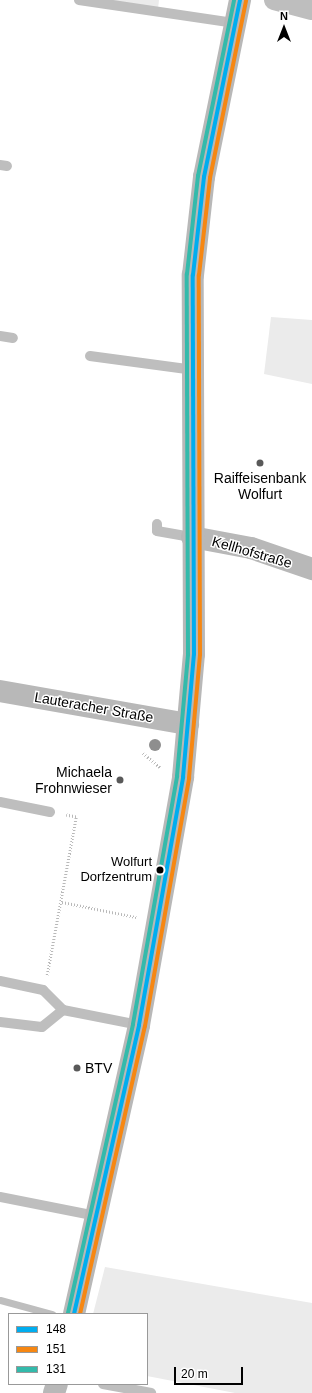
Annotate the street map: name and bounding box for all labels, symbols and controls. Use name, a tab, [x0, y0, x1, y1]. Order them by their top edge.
north arrow	[264, 8, 304, 48]
text: N	[280, 10, 288, 22]
marker: Raiffeisenbank Wolfurt	[255, 458, 265, 468]
place label: Raiffeisenbank Wolfurt	[214, 470, 306, 502]
street label: Kellhofstraße	[210, 533, 294, 571]
street label: Lauteracher Straße	[33, 688, 155, 726]
place label: Michaela Frohnwieser	[35, 764, 112, 796]
marker: Michaela Frohnwieser	[115, 775, 125, 785]
place label: Wolfurt Dorfzentrum	[80, 855, 152, 886]
marker: Wolfurt Dorfzentrum	[155, 865, 165, 875]
place label: BTV	[85, 1060, 112, 1076]
marker: BTV	[72, 1063, 82, 1073]
legend	[8, 1313, 148, 1385]
text: 148	[46, 1322, 66, 1336]
text: 151	[46, 1342, 66, 1356]
scale bar	[176, 1359, 245, 1385]
text: 131	[46, 1362, 66, 1376]
text: 20 m	[181, 1367, 208, 1381]

